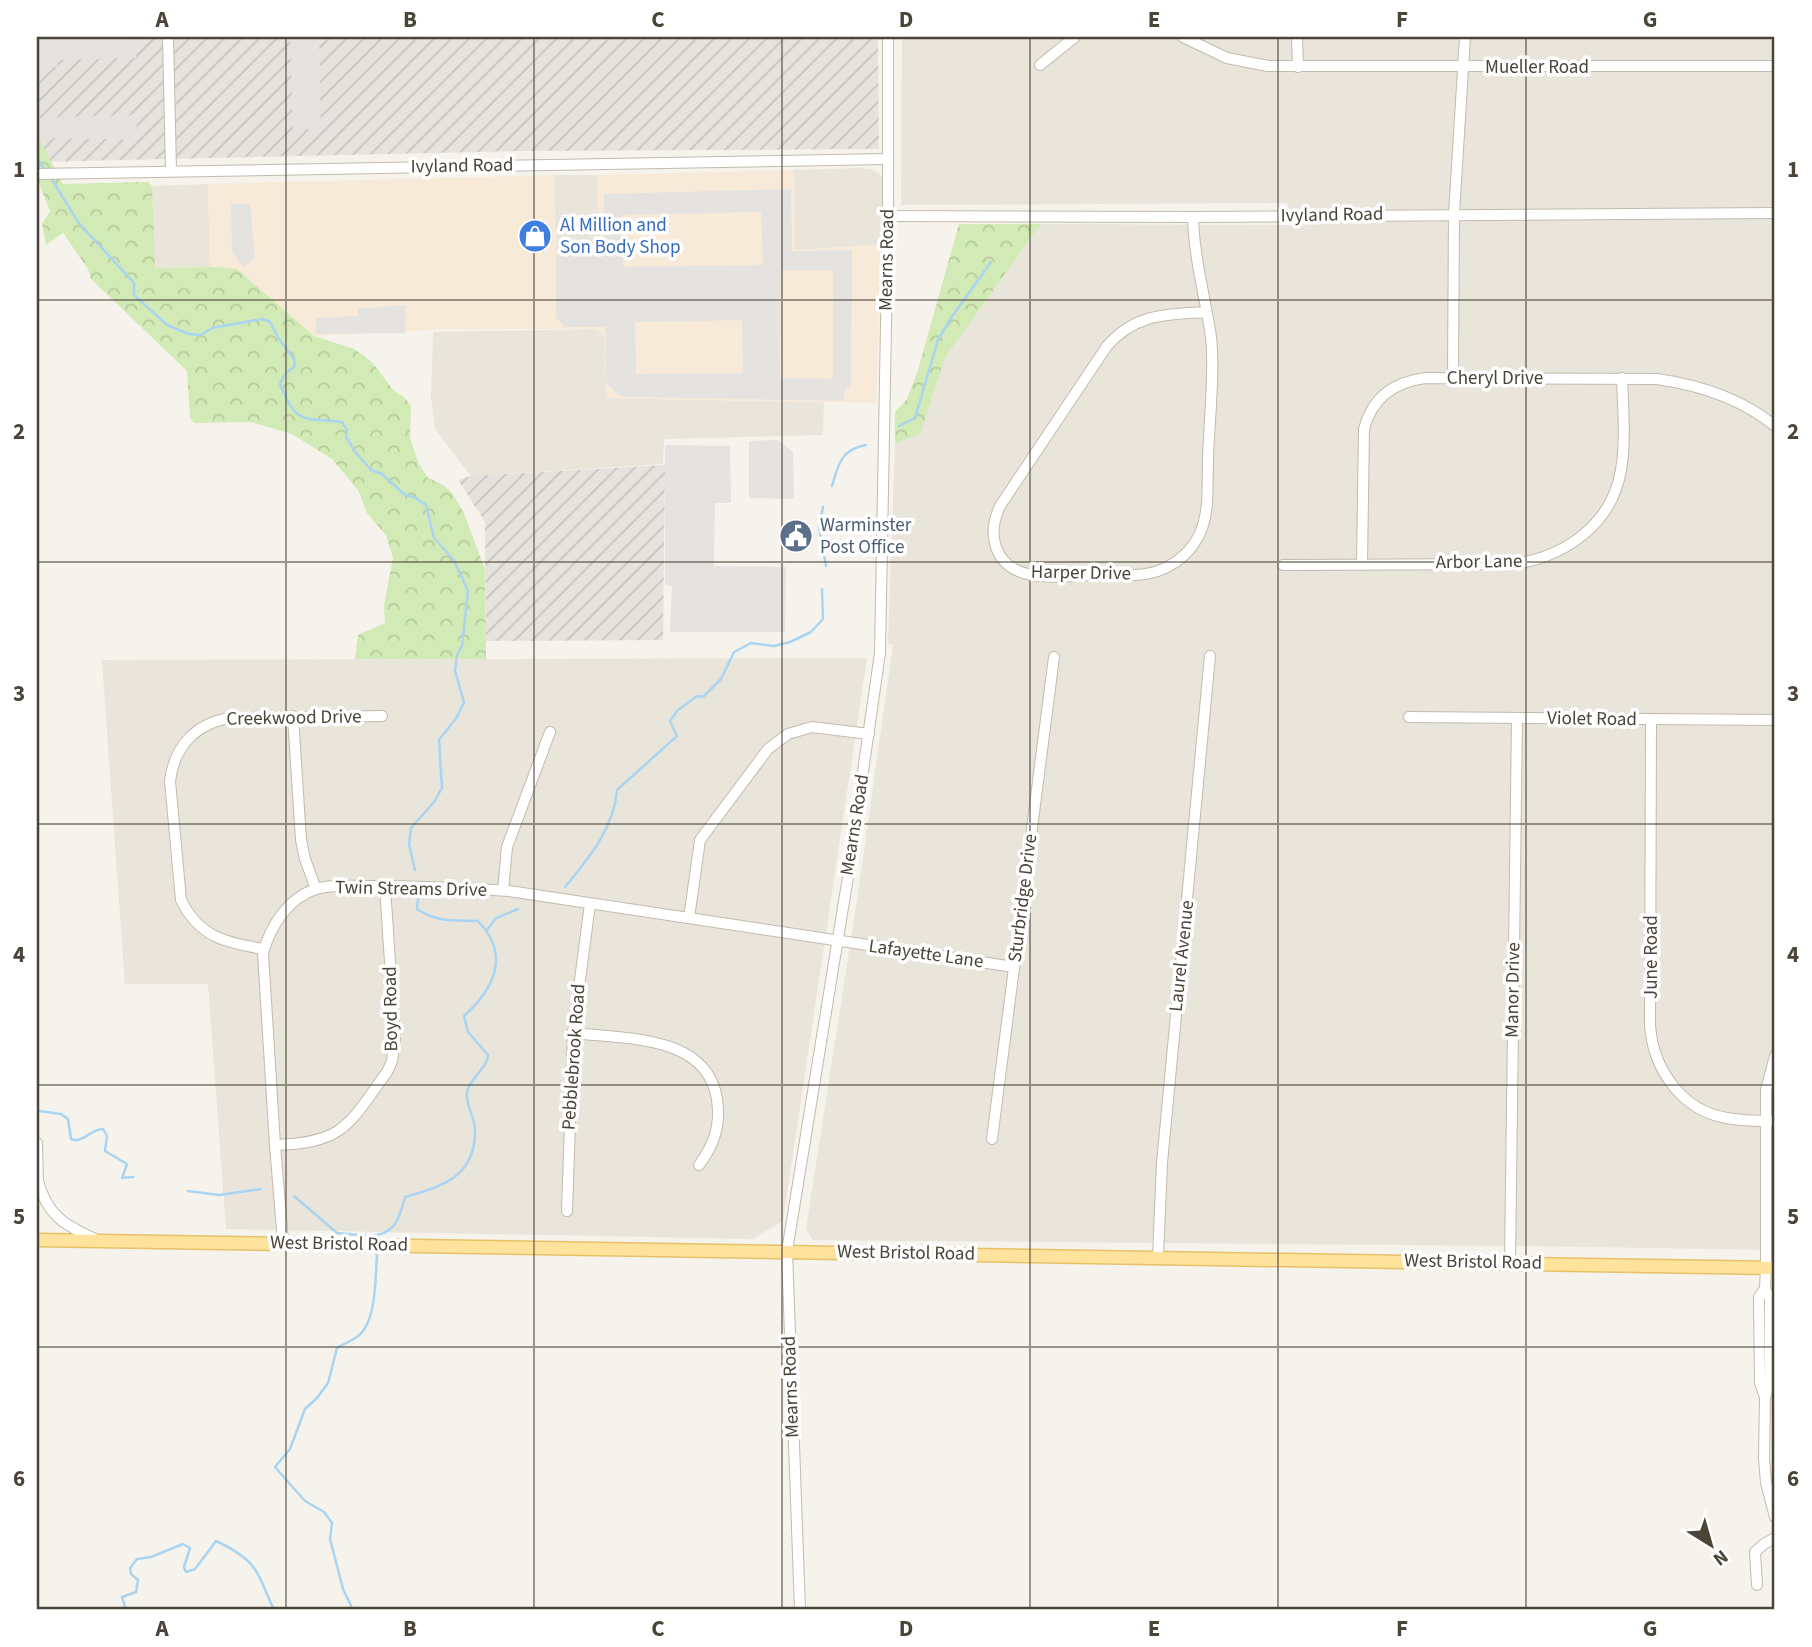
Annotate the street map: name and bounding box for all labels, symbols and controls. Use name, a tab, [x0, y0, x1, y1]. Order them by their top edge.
text: A	[154, 3, 169, 36]
text: B	[403, 3, 417, 36]
text: C	[651, 3, 665, 36]
text: D	[899, 3, 913, 36]
text: E	[1148, 3, 1160, 36]
text: F	[1396, 3, 1408, 36]
text: G	[1643, 3, 1657, 36]
street label: Mueller Road	[1485, 54, 1589, 81]
street label: Ivyland Road	[410, 152, 514, 180]
text: 1	[13, 153, 25, 186]
text: 1	[1787, 153, 1799, 186]
street label: Ivyland Road	[1280, 201, 1384, 229]
street label: Mearns Road	[873, 209, 901, 311]
place label: Al Million and Son Body Shop	[560, 212, 681, 261]
shop icon: Al Million and Son Body Shop	[516, 217, 554, 255]
street label: Cheryl Drive	[1447, 365, 1543, 392]
text: 2	[13, 415, 25, 448]
text: 2	[1787, 415, 1799, 448]
place label: Warminster Post Office	[820, 512, 912, 561]
public building icon: Warminster Post Office	[777, 517, 815, 555]
street label: Arbor Lane	[1435, 548, 1523, 576]
street label: Harper Drive	[1031, 559, 1131, 587]
text: 3	[13, 677, 25, 710]
text: 3	[1787, 677, 1799, 710]
street label: Creekwood Drive	[226, 703, 362, 733]
street label: Violet Road	[1547, 705, 1637, 733]
street label: Mearns Road	[834, 772, 876, 878]
street label: Sturbridge Drive	[1002, 832, 1044, 964]
street label: Twin Streams Drive	[335, 874, 487, 904]
street label: Laurel Avenue	[1163, 899, 1201, 1013]
street label: June Road	[1638, 915, 1665, 999]
street label: Lafayette Lane	[867, 933, 985, 975]
text: 4	[13, 938, 25, 971]
text: 4	[1787, 938, 1799, 971]
street label: Manor Drive	[1499, 942, 1527, 1038]
street label: Boyd Road	[377, 966, 405, 1052]
street label: Pebblebrook Road	[555, 983, 593, 1131]
text: 5	[13, 1200, 25, 1233]
text: 5	[1787, 1200, 1799, 1233]
street label: West Bristol Road	[270, 1229, 408, 1259]
street label: West Bristol Road	[837, 1238, 975, 1268]
street label: West Bristol Road	[1404, 1247, 1542, 1277]
street label: Mearns Road	[776, 1336, 806, 1438]
text: 6	[13, 1462, 25, 1495]
text: 6	[1787, 1462, 1799, 1495]
north arrow	[1675, 1510, 1745, 1580]
text: N	[1707, 1543, 1734, 1572]
text: A	[154, 1612, 169, 1645]
text: B	[403, 1612, 417, 1645]
text: C	[651, 1612, 665, 1645]
text: D	[899, 1612, 913, 1645]
text: E	[1148, 1612, 1160, 1645]
text: F	[1396, 1612, 1408, 1645]
text: G	[1643, 1612, 1657, 1645]

